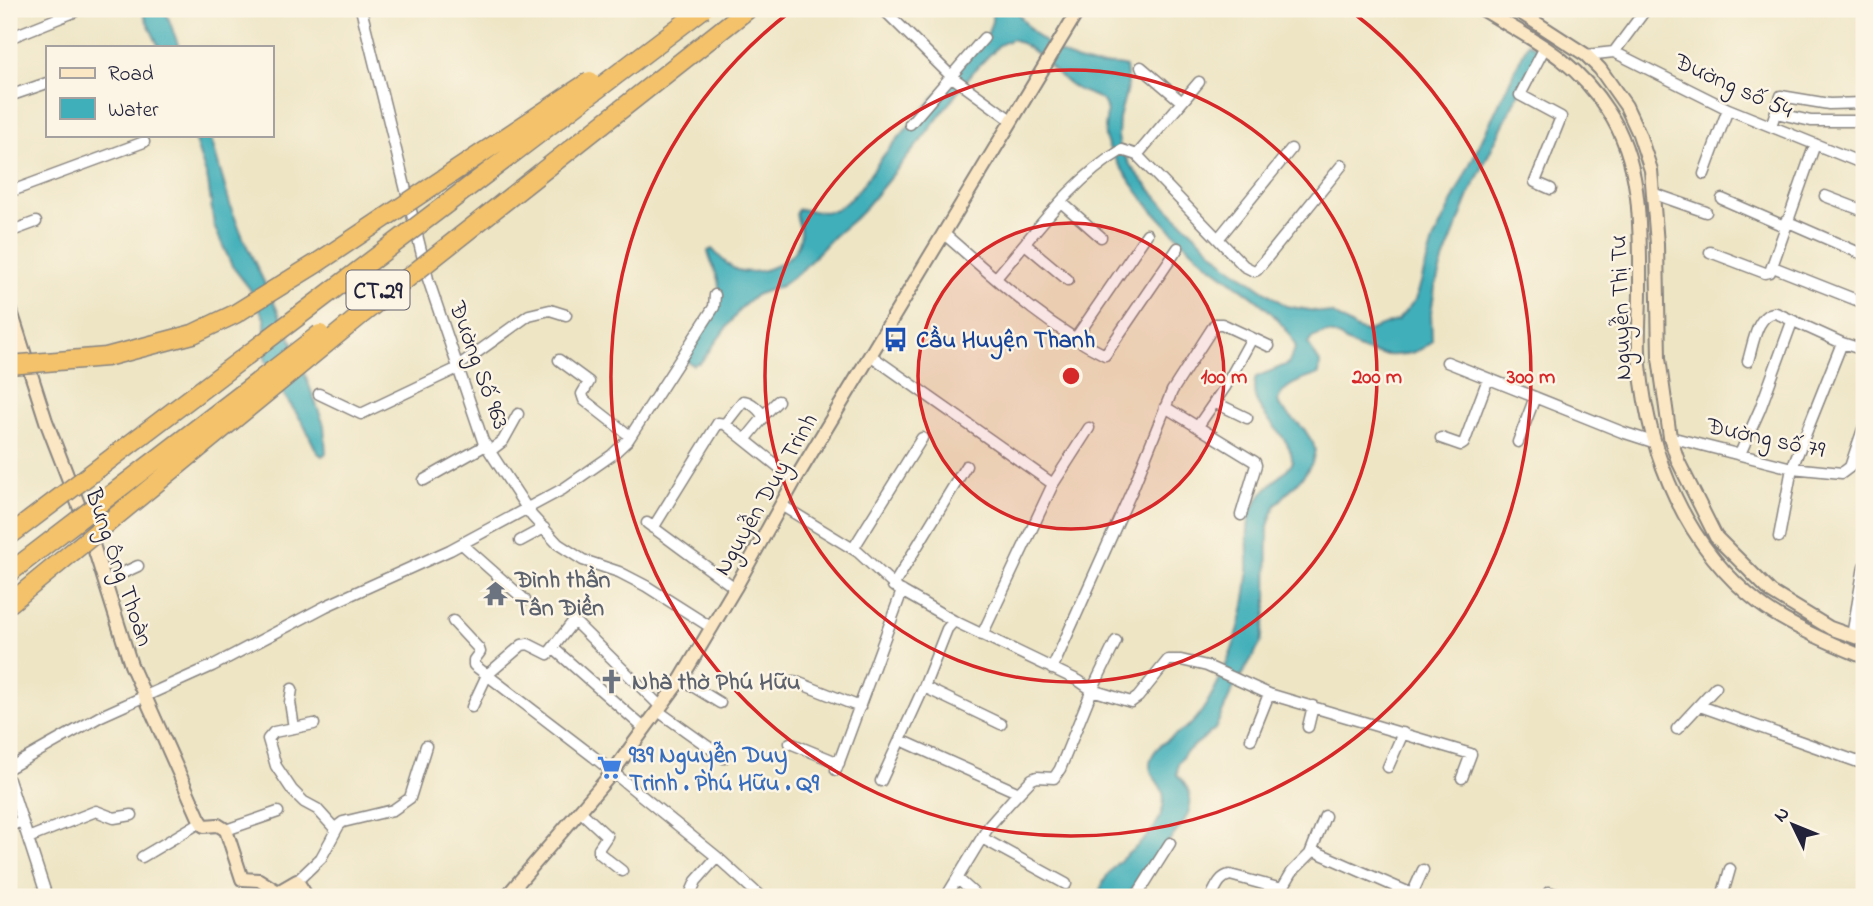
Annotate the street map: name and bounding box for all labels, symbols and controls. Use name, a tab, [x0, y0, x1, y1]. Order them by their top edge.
street label: Đường số 54	[1667, 45, 1798, 129]
legend	[46, 46, 273, 136]
text: Road	[108, 60, 154, 90]
text: Water	[108, 96, 159, 126]
street label: Nguyễn Thị Tư	[1602, 235, 1644, 381]
road number: CT.29	[346, 270, 410, 310]
street label: Đường Số 963	[438, 296, 517, 435]
place label: Cầu Huyện Thanh	[916, 324, 1095, 360]
bus stop icon: Cầu Huyện Thanh	[882, 325, 910, 353]
text: 100 m	[1201, 363, 1247, 393]
text: 200 m	[1351, 363, 1402, 393]
text: 300 m	[1506, 363, 1555, 393]
centre of rings	[1059, 364, 1083, 388]
street label: Nguyễn Duy Trinh	[706, 407, 829, 584]
street label: Đường số 79	[1702, 410, 1829, 469]
street label: Bưng Ông Thoàn	[74, 483, 161, 651]
place label: Đình thần Tân Điền	[514, 564, 611, 627]
temple icon: Đình thần Tân Điền	[481, 579, 509, 607]
place label: Nhà thờ Phú Hữu	[632, 666, 801, 701]
church icon: Nhà thờ Phú Hữu	[598, 667, 626, 695]
place label: 939 Nguyễn Duy Trinh . Phú Hữu . Q9	[628, 739, 820, 802]
supermarket icon: 939 Nguyễn Duy Trinh . Phú Hữu . Q9	[595, 754, 623, 782]
north arrow	[1758, 790, 1828, 860]
text: N	[1768, 801, 1797, 829]

